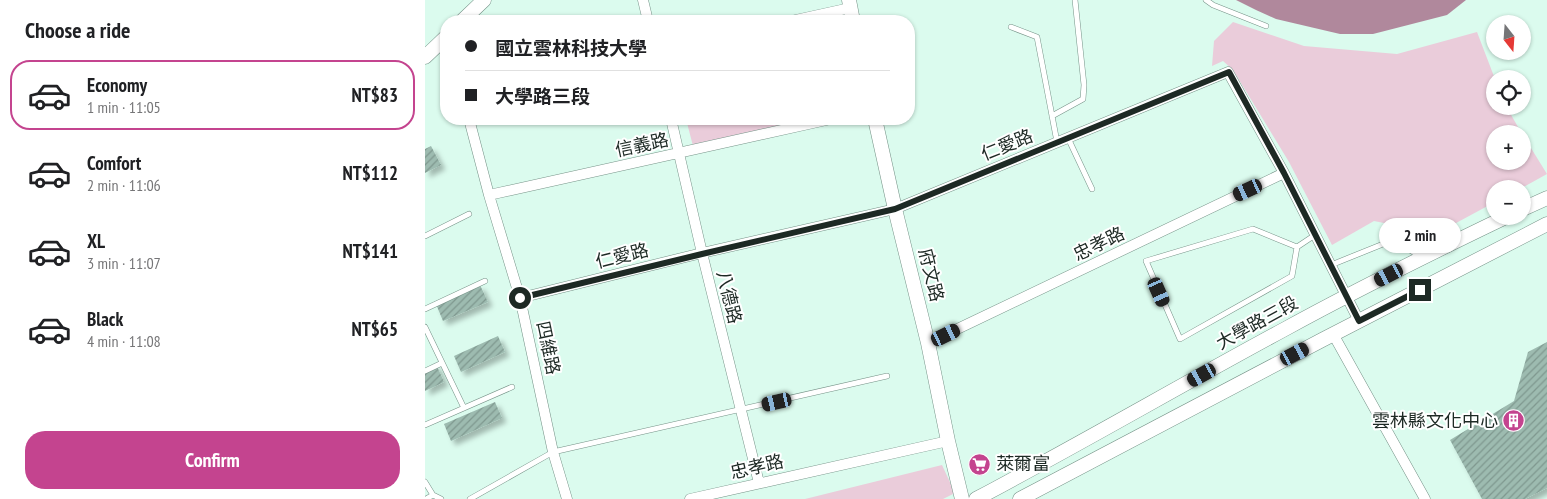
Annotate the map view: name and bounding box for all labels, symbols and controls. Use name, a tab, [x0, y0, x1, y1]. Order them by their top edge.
north arrow	[1486, 15, 1531, 60]
map controls	[1486, 15, 1531, 225]
text: Choose a ride	[25, 16, 130, 44]
text: 國立雲林科技大學	[495, 36, 647, 60]
button: locate	[1486, 70, 1531, 115]
icon: car	[27, 73, 72, 118]
text: Economy	[87, 73, 147, 97]
text: NT$83	[351, 83, 398, 107]
text: 大學路三段	[495, 84, 590, 108]
text: 1 min · 11:05	[87, 97, 161, 117]
street label: 仁愛路	[977, 124, 1036, 165]
button: +	[1486, 125, 1531, 170]
street label: 信義路	[613, 128, 671, 161]
icon: car	[27, 151, 72, 196]
text: Comfort	[87, 151, 141, 175]
text: NT$112	[342, 161, 398, 185]
text: 2 min · 11:06	[87, 175, 161, 195]
car	[1231, 177, 1264, 203]
button: −	[1486, 180, 1531, 225]
callout: 2 min	[1379, 218, 1461, 252]
street label: 忠孝路	[1069, 221, 1128, 266]
text: 2 min	[1404, 225, 1436, 245]
icon: car	[27, 229, 72, 274]
text: XL	[87, 229, 105, 253]
street label: 仁愛路	[593, 238, 651, 273]
text: NT$141	[342, 239, 398, 263]
street label: 府文路	[914, 246, 949, 304]
text: 3 min · 11:07	[87, 253, 161, 273]
car	[1372, 262, 1405, 288]
street label: 八德路	[712, 268, 747, 326]
car	[1146, 275, 1171, 309]
route end	[1409, 279, 1431, 301]
route start	[509, 287, 531, 309]
street label: 大學路三段	[1212, 291, 1302, 354]
icon: car	[27, 307, 72, 352]
text: Black	[87, 307, 123, 331]
text: NT$65	[351, 317, 398, 341]
street label: 四維路	[532, 319, 565, 377]
car	[929, 322, 962, 348]
text: 4 min · 11:08	[87, 331, 161, 351]
car	[1278, 340, 1311, 368]
car	[1185, 361, 1218, 389]
car	[760, 391, 793, 413]
place label: 雲林縣文化中心	[1372, 409, 1498, 432]
building icon: 雲林縣文化中心	[1502, 409, 1526, 433]
button: Confirm	[25, 431, 400, 489]
street label: 忠孝路	[728, 449, 786, 484]
supermarket icon: 萊爾富	[968, 452, 992, 476]
place label: 萊爾富	[996, 452, 1050, 475]

